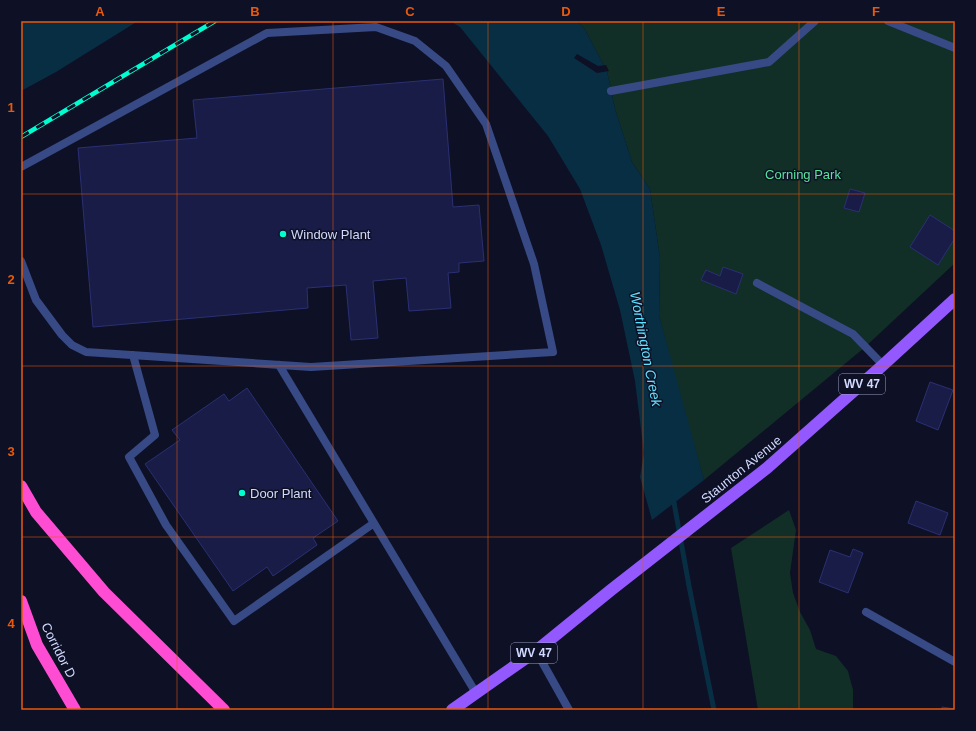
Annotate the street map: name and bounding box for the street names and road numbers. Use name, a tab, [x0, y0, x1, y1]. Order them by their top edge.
road number: WV 47	[839, 374, 885, 394]
street label: Staunton Avenue	[698, 432, 784, 506]
street label: Corridor D	[38, 620, 79, 680]
road number: WV 47	[511, 643, 557, 663]

